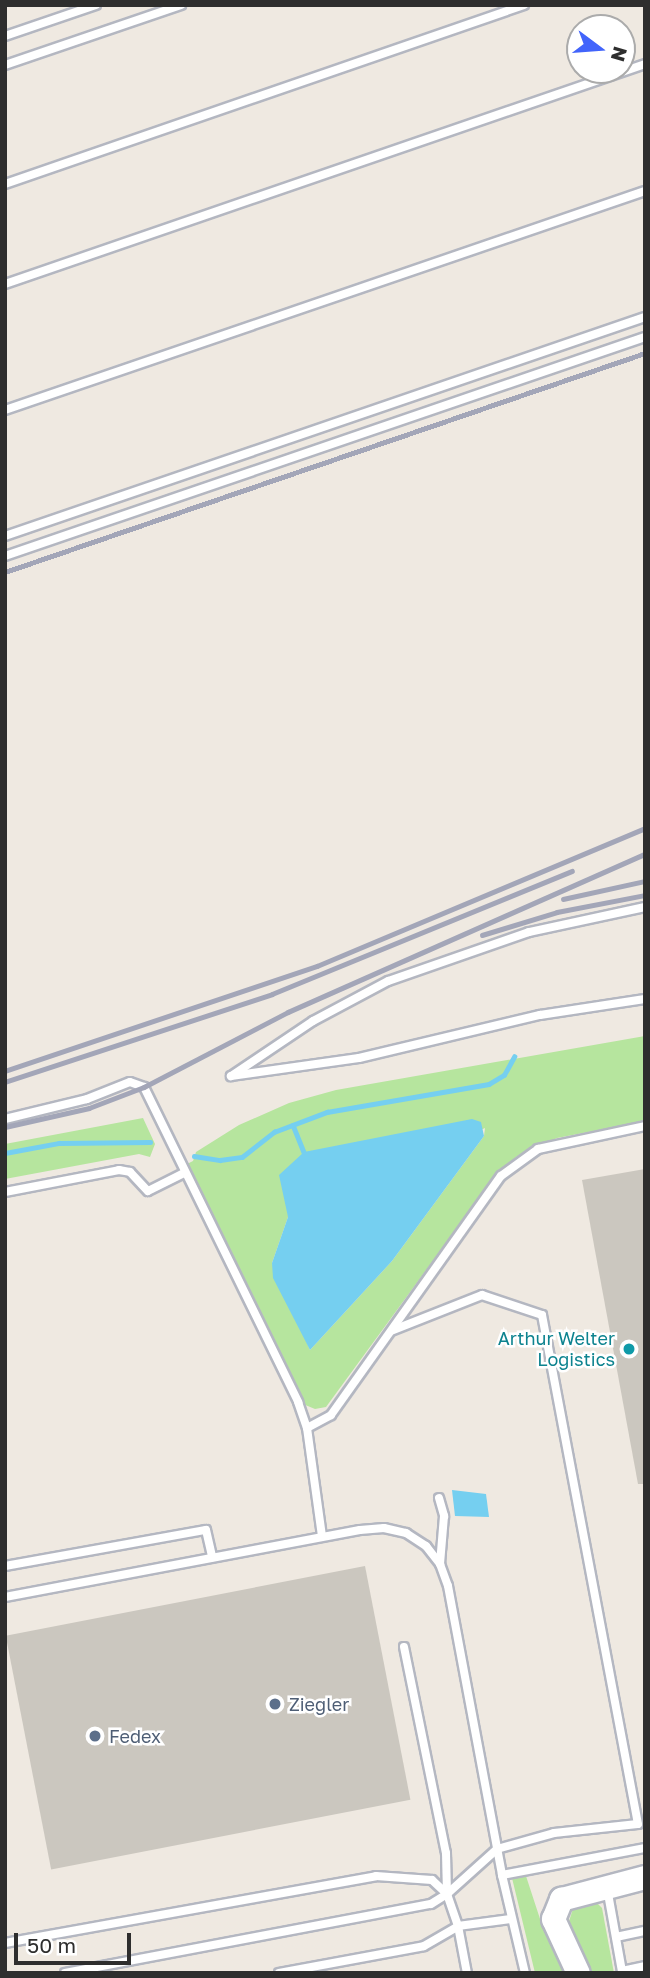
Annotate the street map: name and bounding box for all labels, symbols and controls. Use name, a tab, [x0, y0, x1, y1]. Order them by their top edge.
north arrow	[566, 14, 636, 84]
text: N	[607, 44, 633, 64]
place label: Arthur Welter Logistics	[498, 1328, 615, 1370]
marker: Arthur Welter Logistics	[621, 1341, 637, 1357]
place label: Ziegler	[289, 1693, 349, 1715]
marker: Ziegler	[267, 1696, 283, 1712]
place label: Fedex	[109, 1725, 161, 1747]
marker: Fedex	[87, 1728, 103, 1744]
scale bar	[18, 1918, 135, 1962]
text: 50 m	[27, 1932, 76, 1958]

